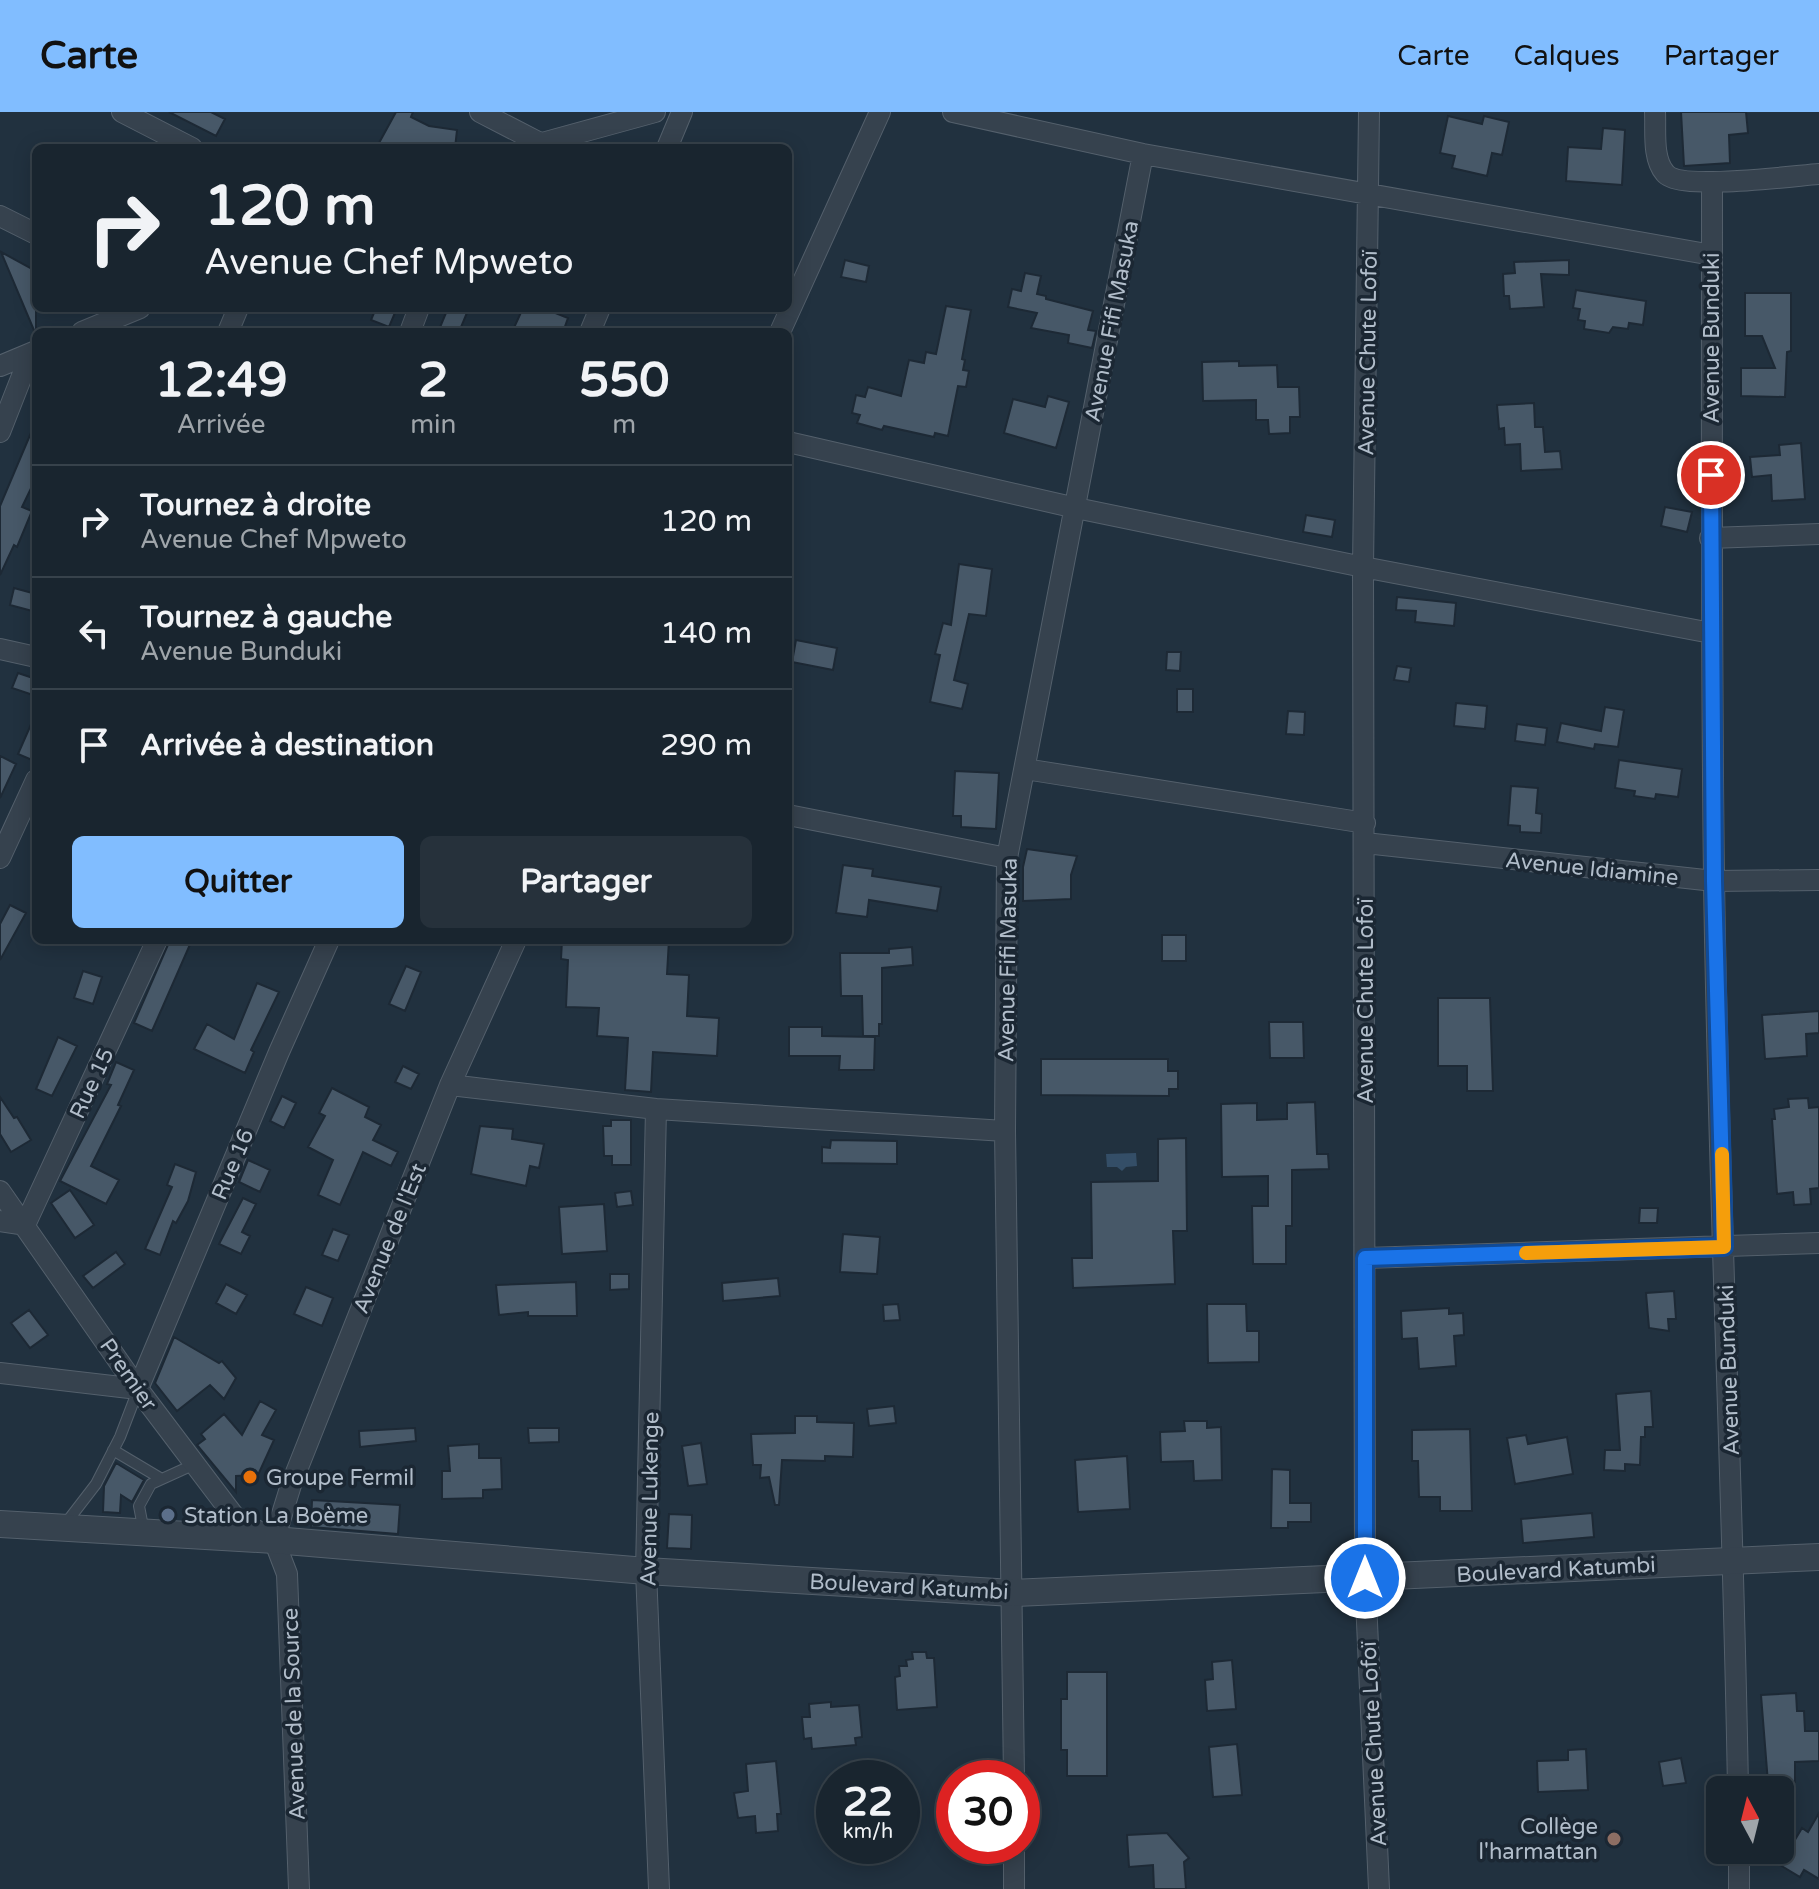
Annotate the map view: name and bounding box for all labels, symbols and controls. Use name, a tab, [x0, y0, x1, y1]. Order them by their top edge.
text: Carte	[40, 33, 138, 79]
text: Carte	[1397, 39, 1470, 73]
text: Calques	[1514, 39, 1620, 73]
text: Partager	[1664, 39, 1779, 73]
text: 120 m	[204, 173, 375, 240]
icon: right	[72, 176, 176, 280]
street label: Avenue Fifi Masuka	[1080, 218, 1144, 424]
text: Avenue Chef Mpweto	[204, 241, 574, 284]
street label: Avenue Chute Lofoï	[1353, 250, 1383, 456]
street label: Avenue Bunduki	[1699, 252, 1725, 424]
text: 12:49	[155, 352, 288, 410]
text: 2	[418, 352, 448, 410]
text: 550	[579, 352, 669, 410]
text: Arrivée	[177, 409, 265, 440]
text: min	[410, 409, 456, 440]
text: m	[612, 409, 636, 440]
pin	[1677, 441, 1745, 509]
icon: arrive	[1689, 453, 1733, 497]
text: Tournez à droite	[140, 487, 371, 524]
icon: right	[72, 499, 116, 543]
text: 120 m	[660, 503, 752, 540]
text: Avenue Chef Mpweto	[140, 524, 407, 555]
text: Tournez à gauche	[140, 599, 392, 636]
icon: left	[72, 611, 116, 655]
text: 140 m	[660, 615, 752, 652]
text: Avenue Bunduki	[140, 636, 342, 667]
icon: arrive	[72, 723, 116, 767]
text: Arrivée à destination	[140, 727, 434, 764]
text: 290 m	[660, 727, 752, 764]
button: Quitter	[72, 836, 404, 928]
button: Partager	[420, 836, 752, 928]
street label: Avenue Idiamine	[1504, 847, 1680, 891]
street label: Avenue Fifi Masuka	[993, 858, 1023, 1062]
street label: Avenue Chute Lofoï	[1353, 898, 1379, 1104]
street label: Rue 15	[64, 1044, 120, 1123]
street label: Rue 16	[206, 1125, 260, 1204]
street label: Avenue de l'Est	[348, 1159, 432, 1317]
street label: Avenue Bunduki	[1713, 1284, 1745, 1456]
street label: Premier	[94, 1334, 163, 1416]
street label: Avenue Lukenge	[635, 1412, 665, 1586]
place label: Groupe Fermil	[266, 1465, 414, 1491]
marker: Groupe Fermil	[241, 1468, 259, 1486]
place label: Station La Boème	[184, 1503, 368, 1529]
marker: Station La Boème	[159, 1506, 177, 1524]
position arrow	[1323, 1536, 1407, 1620]
street label: Boulevard Katumbi	[1456, 1552, 1656, 1588]
street label: Boulevard Katumbi	[809, 1569, 1009, 1605]
street label: Avenue de la Source	[277, 1607, 311, 1821]
street label: Avenue Chute Lofoï	[1356, 1640, 1392, 1847]
speed limit sign: 30	[936, 1760, 1040, 1864]
north arrow	[1706, 1776, 1794, 1864]
map controls	[1706, 1776, 1794, 1864]
text: 22	[843, 1778, 893, 1826]
place label: Collège l'harmattan	[1479, 1814, 1598, 1865]
text: km/h	[843, 1820, 893, 1844]
marker: Collège l'harmattan	[1605, 1830, 1623, 1848]

